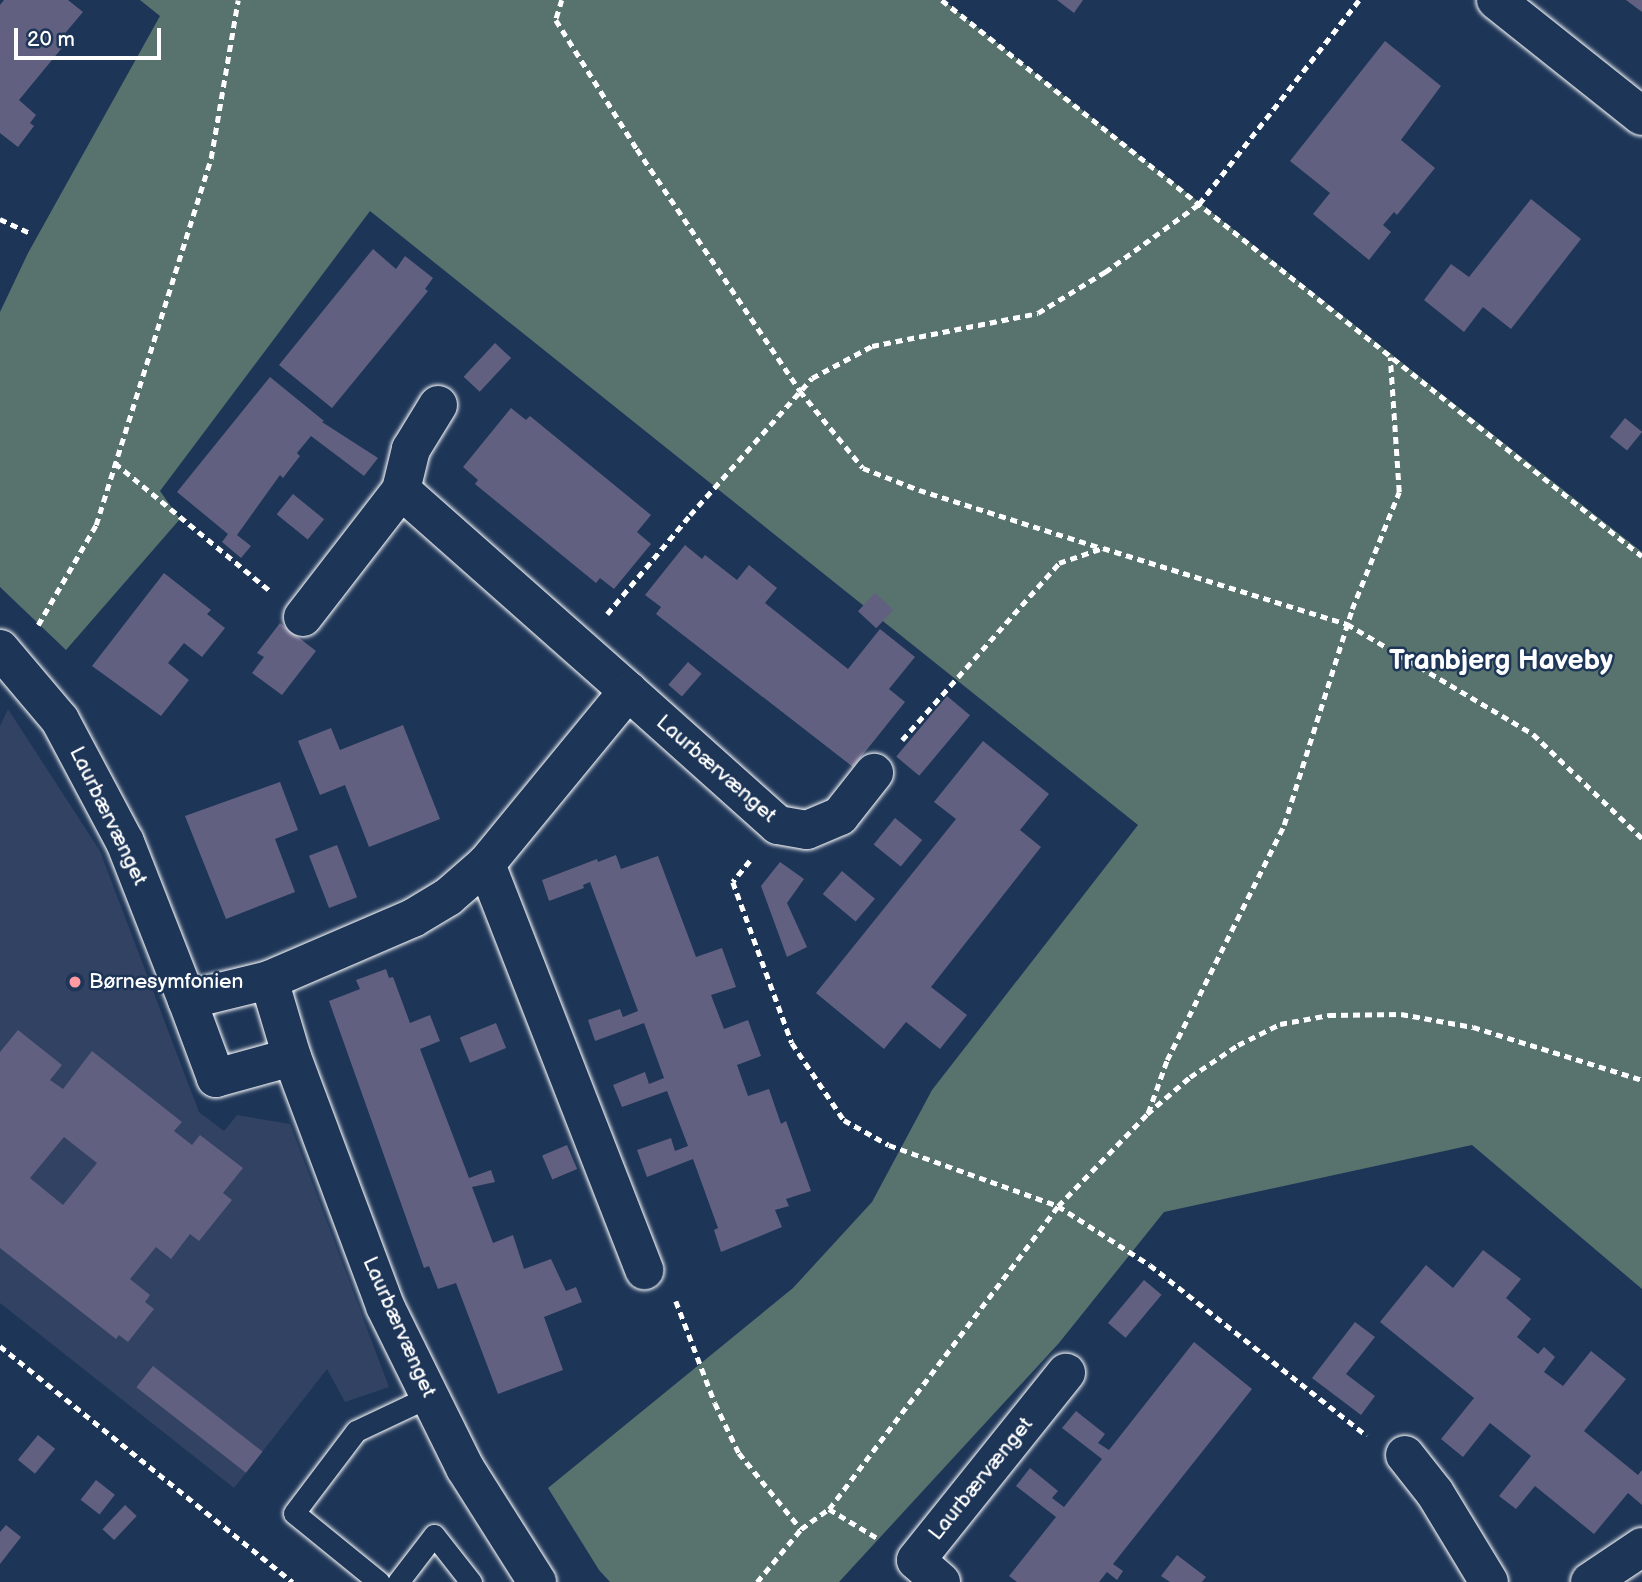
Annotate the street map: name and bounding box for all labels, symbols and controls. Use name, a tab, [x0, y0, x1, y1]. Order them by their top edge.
scale bar	[18, 14, 164, 58]
text: 20 m	[27, 27, 75, 52]
district label: Tranbjerg Haveby	[1389, 644, 1613, 678]
street label: Laurbærvænget	[651, 710, 781, 828]
street label: Laurbærvænget	[64, 743, 152, 889]
place label: Børnesymfonien	[89, 969, 243, 995]
marker: Børnesymfonien	[67, 974, 83, 990]
street label: Laurbærvænget	[357, 1253, 441, 1401]
street label: Laurbærvænget	[924, 1412, 1038, 1546]

